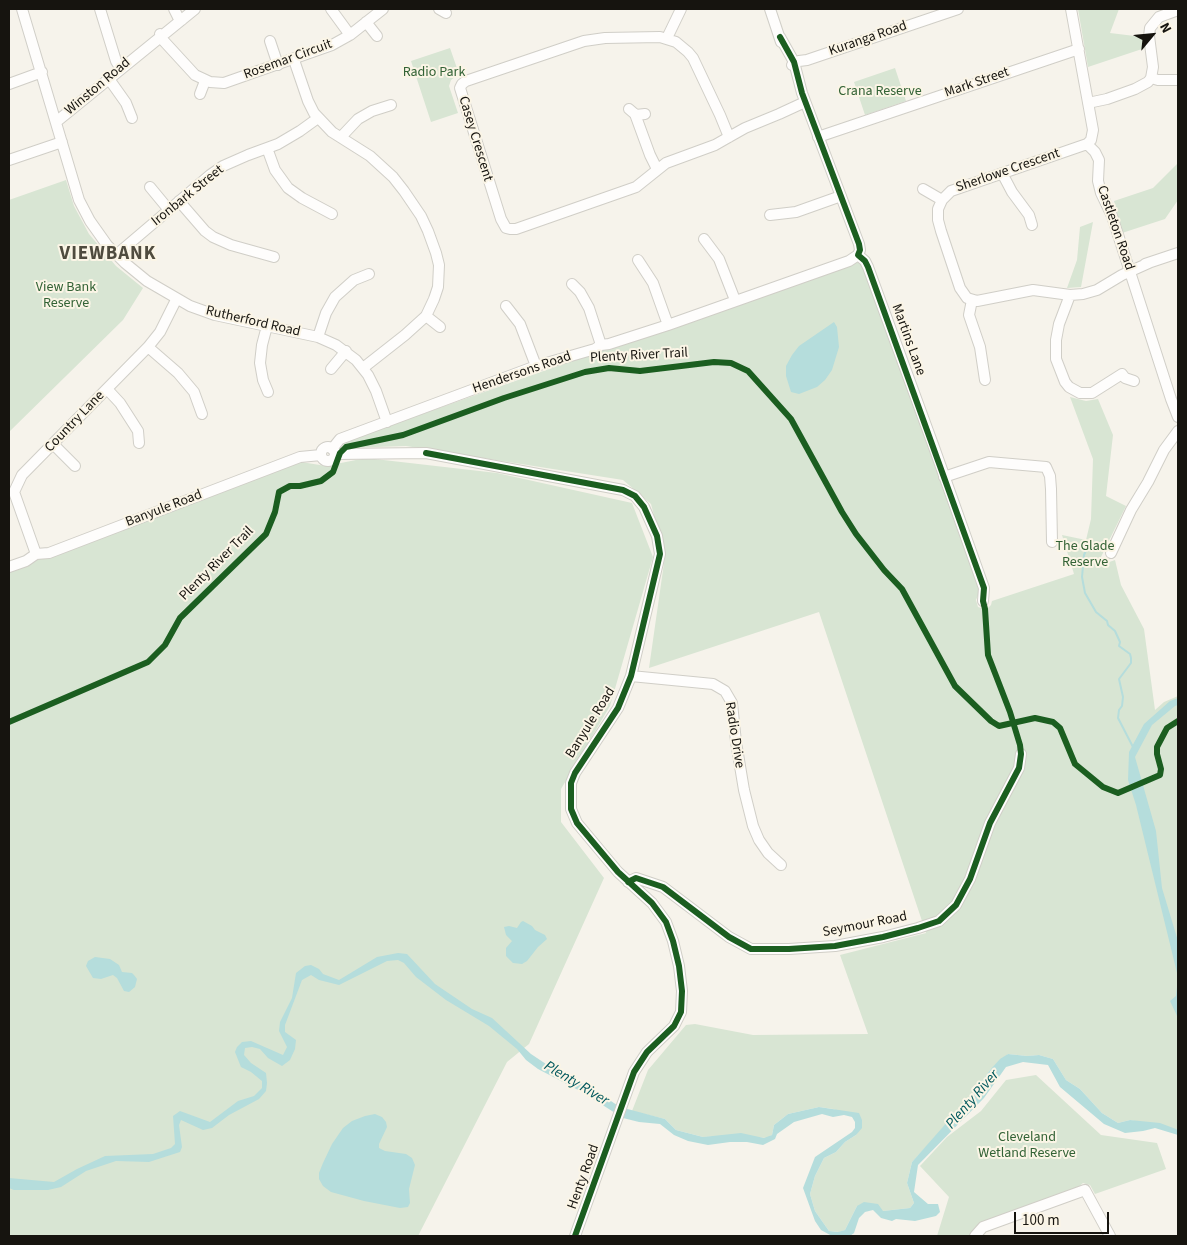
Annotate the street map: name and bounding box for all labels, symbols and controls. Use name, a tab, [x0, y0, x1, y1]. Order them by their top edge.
north arrow	[1127, 10, 1177, 60]
street label: Kuranga Road	[827, 18, 909, 60]
text: N	[1154, 19, 1176, 37]
street label: Rosemar Circuit	[242, 36, 334, 84]
street label: Winston Road	[62, 55, 134, 119]
street label: Mark Street	[943, 64, 1011, 102]
park label: Radio Park	[403, 65, 465, 81]
park label: Crana Reserve	[838, 84, 922, 100]
street label: Casey Crescent	[454, 94, 496, 184]
street label: Sherlowe Crescent	[954, 145, 1062, 197]
street label: Ironbark Street	[149, 162, 227, 230]
street label: Castleton Road	[1093, 183, 1137, 273]
district label: VIEWBANK	[59, 244, 157, 266]
park label: View Bank Reserve	[36, 280, 96, 312]
street label: Martins Lane	[887, 302, 929, 378]
street label: Rutherford Road	[204, 303, 302, 341]
street label: Plenty River Trail	[590, 345, 688, 367]
street label: Hendersons Road	[471, 348, 573, 398]
street label: Country Lane	[42, 388, 108, 456]
street label: Banyule Road	[123, 487, 205, 531]
street label: Plenty River Trail	[176, 523, 258, 605]
park label: The Glade Reserve	[1056, 539, 1114, 572]
street label: Banyule Road	[563, 684, 619, 762]
street label: Radio Drive	[720, 701, 748, 769]
street label: Seymour Road	[821, 909, 909, 941]
water label: Plenty River	[540, 1058, 612, 1110]
water label: Plenty River	[942, 1067, 1004, 1133]
park label: Cleveland Wetland Reserve	[978, 1130, 1076, 1162]
street label: Henty Road	[565, 1142, 603, 1212]
scale bar	[1017, 1202, 1112, 1234]
text: 100 m	[1022, 1210, 1060, 1231]

